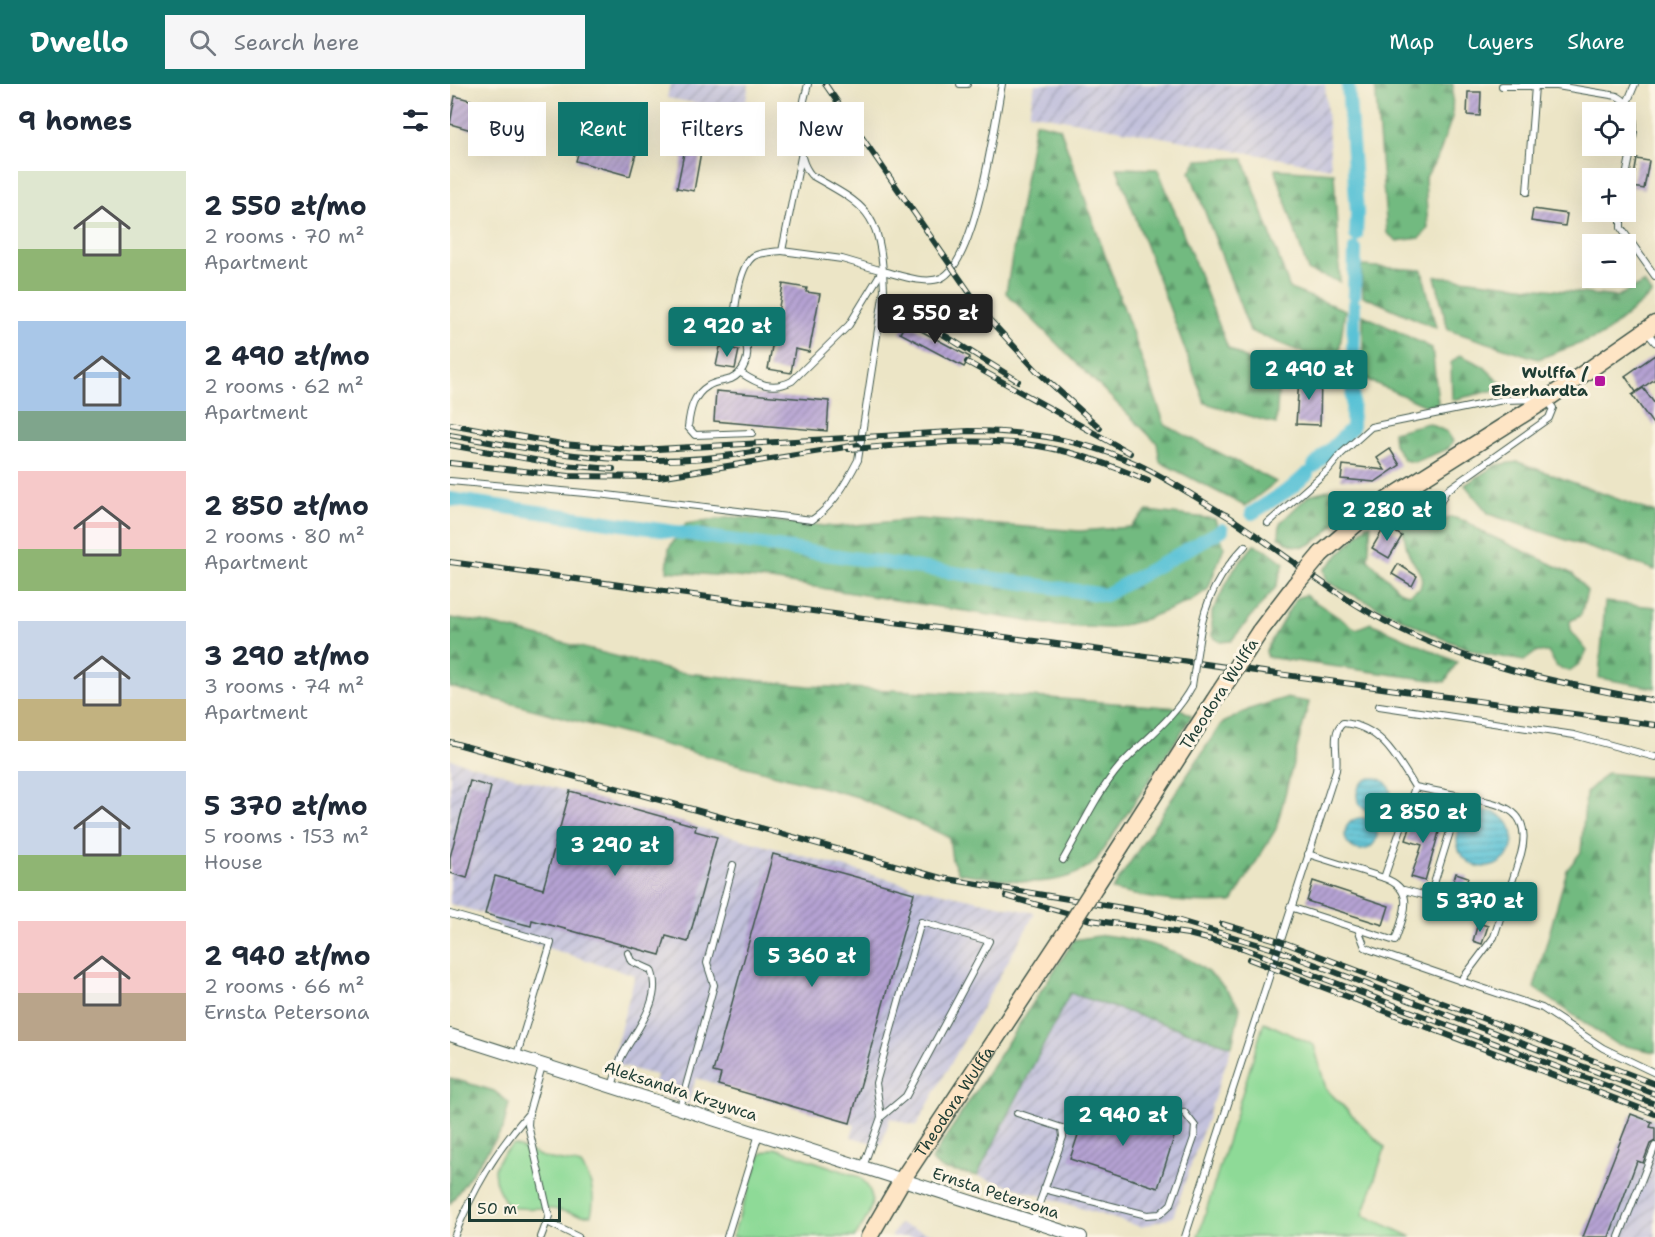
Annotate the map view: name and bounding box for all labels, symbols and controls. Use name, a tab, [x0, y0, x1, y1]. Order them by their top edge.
search box	[165, 15, 585, 69]
text: Dwello	[30, 23, 129, 61]
icon: search	[186, 26, 219, 59]
text: Search here	[234, 28, 360, 57]
text: Map	[1389, 28, 1434, 56]
text: Layers	[1467, 28, 1534, 56]
text: Share	[1567, 28, 1625, 56]
chip: Buy	[468, 102, 546, 156]
chip: Rent	[558, 102, 648, 156]
chip: Filters	[660, 102, 765, 156]
chip: New	[777, 102, 864, 156]
map controls	[1582, 102, 1636, 288]
button: locate	[1582, 102, 1636, 156]
text: 9 homes	[18, 103, 132, 138]
icon: filters	[399, 104, 432, 137]
button: +	[1582, 168, 1636, 222]
text: 2 550 zł/mo	[204, 188, 367, 223]
icon: home	[66, 195, 138, 267]
text: 2 rooms · 70 m²	[204, 223, 365, 249]
button: −	[1582, 234, 1636, 288]
text: Apartment	[204, 249, 308, 275]
pin: 2 550 zł	[873, 294, 997, 345]
text: 2 550 zł	[892, 300, 978, 326]
pin: 2 920 zł	[665, 307, 789, 358]
text: 2 920 zł	[682, 313, 772, 339]
text: 2 490 zł/mo	[204, 338, 370, 373]
icon: home	[66, 345, 138, 417]
pin: 2 490 zł	[1247, 350, 1371, 401]
text: 2 490 zł	[1264, 356, 1354, 382]
place label: Wulffa / Eberhardta	[1491, 362, 1589, 401]
text: 2 rooms · 62 m²	[204, 373, 364, 399]
marker: Wulffa / Eberhardta	[1593, 374, 1607, 388]
text: Apartment	[204, 399, 308, 425]
text: 2 850 zł/mo	[204, 488, 369, 523]
pin: 2 280 zł	[1325, 491, 1449, 542]
icon: home	[66, 495, 138, 567]
text: 2 280 zł	[1342, 497, 1432, 523]
text: 2 rooms · 80 m²	[204, 523, 365, 549]
text: Apartment	[204, 549, 308, 575]
street label: Theodora Wulffa	[1175, 634, 1263, 754]
text: 3 290 zł/mo	[204, 638, 370, 673]
icon: home	[66, 645, 138, 717]
text: 3 rooms · 74 m²	[204, 673, 364, 699]
text: Apartment	[204, 699, 308, 725]
text: 5 370 zł/mo	[204, 788, 368, 823]
pin: 2 850 zł	[1361, 793, 1485, 844]
icon: home	[66, 795, 138, 867]
text: 2 850 zł	[1379, 799, 1467, 825]
text: 5 rooms · 153 m²	[204, 823, 369, 849]
pin: 3 290 zł	[553, 826, 677, 877]
text: 3 290 zł	[571, 832, 659, 858]
text: House	[204, 849, 263, 875]
pin: 5 370 zł	[1418, 882, 1542, 933]
text: 5 370 zł	[1436, 888, 1524, 914]
pin: 5 360 zł	[750, 937, 874, 988]
text: 2 940 zł/mo	[204, 938, 371, 973]
text: 5 360 zł	[768, 943, 856, 969]
icon: home	[66, 945, 138, 1017]
text: 2 rooms · 66 m²	[204, 973, 365, 999]
text: Ernsta Petersona	[204, 999, 369, 1025]
street label: Theodora Wulffa	[910, 1042, 998, 1161]
street label: Aleksandra Krzywca	[602, 1056, 760, 1126]
pin: 2 940 zł	[1061, 1096, 1185, 1147]
text: 2 940 zł	[1078, 1102, 1168, 1128]
street label: Ernsta Petersona	[930, 1163, 1062, 1223]
scale bar	[468, 1195, 561, 1222]
text: 50 m	[477, 1198, 517, 1219]

